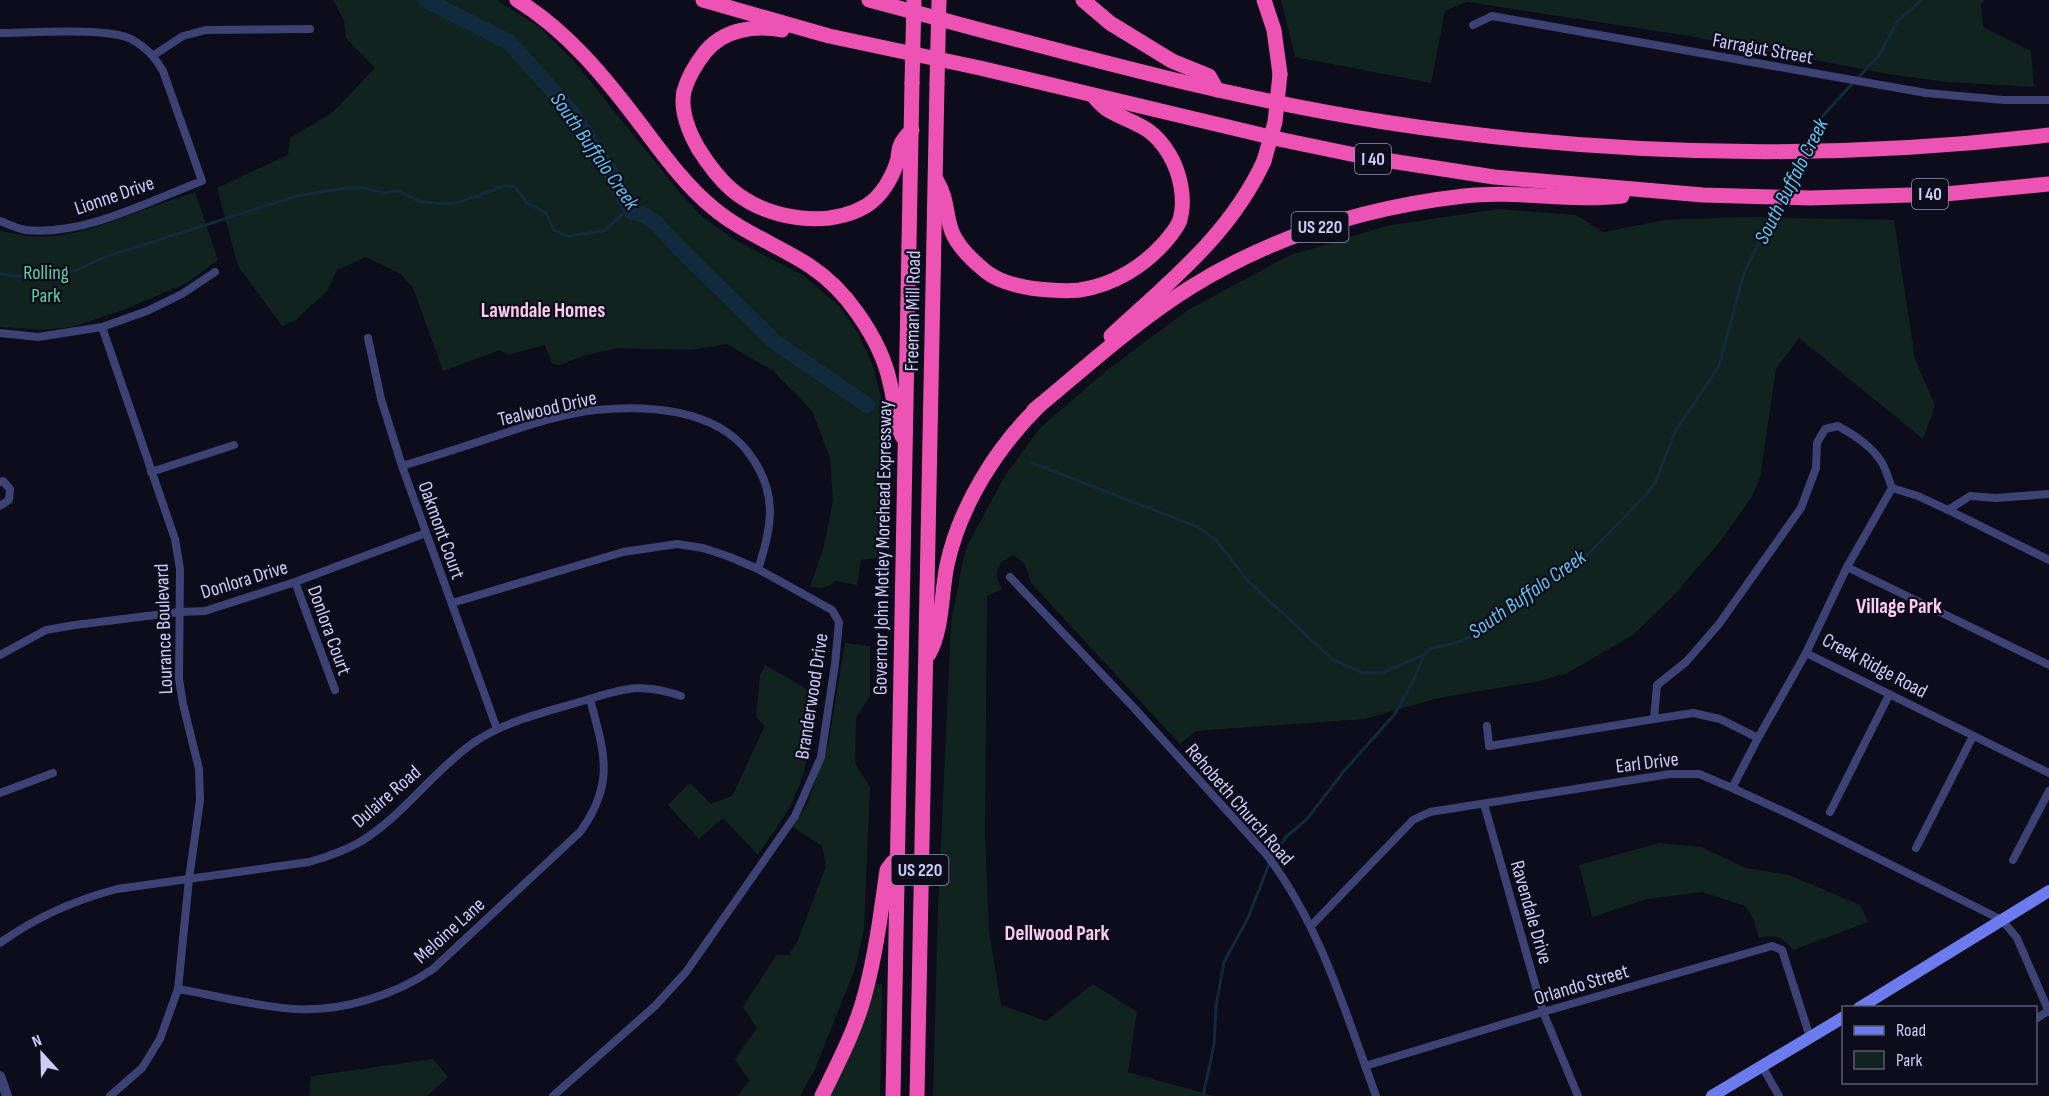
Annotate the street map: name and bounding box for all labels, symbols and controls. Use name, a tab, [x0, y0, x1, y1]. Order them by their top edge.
street label: Farragut Street	[1711, 28, 1815, 70]
water label: South Buffalo Creek	[545, 88, 645, 216]
water label: South Buffalo Creek	[1749, 113, 1834, 248]
road number: I 40	[1355, 144, 1391, 174]
street label: Lionne Drive	[71, 171, 157, 221]
road number: I 40	[1912, 179, 1948, 209]
road number: US 220	[1292, 212, 1348, 242]
street label: Freeman Mill Road	[900, 250, 926, 372]
park label: Rolling Park	[23, 261, 69, 308]
district label: Lawndale Homes	[481, 298, 605, 323]
street label: Tealwood Drive	[496, 386, 599, 432]
street label: Governor John Motley Morehead Expressway	[868, 400, 898, 695]
street label: Oakmont Court	[412, 478, 470, 583]
water label: South Buffalo Creek	[1464, 544, 1592, 644]
street label: Donlora Drive	[198, 555, 291, 605]
street label: Lourance Boulevard	[150, 563, 178, 695]
street label: Donlora Court	[302, 582, 356, 678]
district label: Village Park	[1856, 594, 1942, 619]
street label: Creek Ridge Road	[1818, 628, 1931, 704]
street label: Branderwood Drive	[790, 631, 834, 761]
street label: Rehobeth Church Road	[1180, 739, 1299, 870]
street label: Earl Drive	[1614, 747, 1680, 779]
street label: Dulaire Road	[347, 760, 426, 833]
road number: US 220	[892, 855, 948, 885]
street label: Ravendale Drive	[1505, 858, 1557, 967]
street label: Meloine Lane	[409, 893, 490, 969]
district label: Dellwood Park	[1005, 921, 1110, 946]
street label: Orlando Street	[1531, 959, 1631, 1011]
legend	[1842, 1006, 2037, 1084]
text: Road	[1896, 1020, 1926, 1041]
north arrow	[12, 1024, 72, 1084]
text: N	[29, 1031, 44, 1052]
text: Park	[1896, 1050, 1922, 1071]

